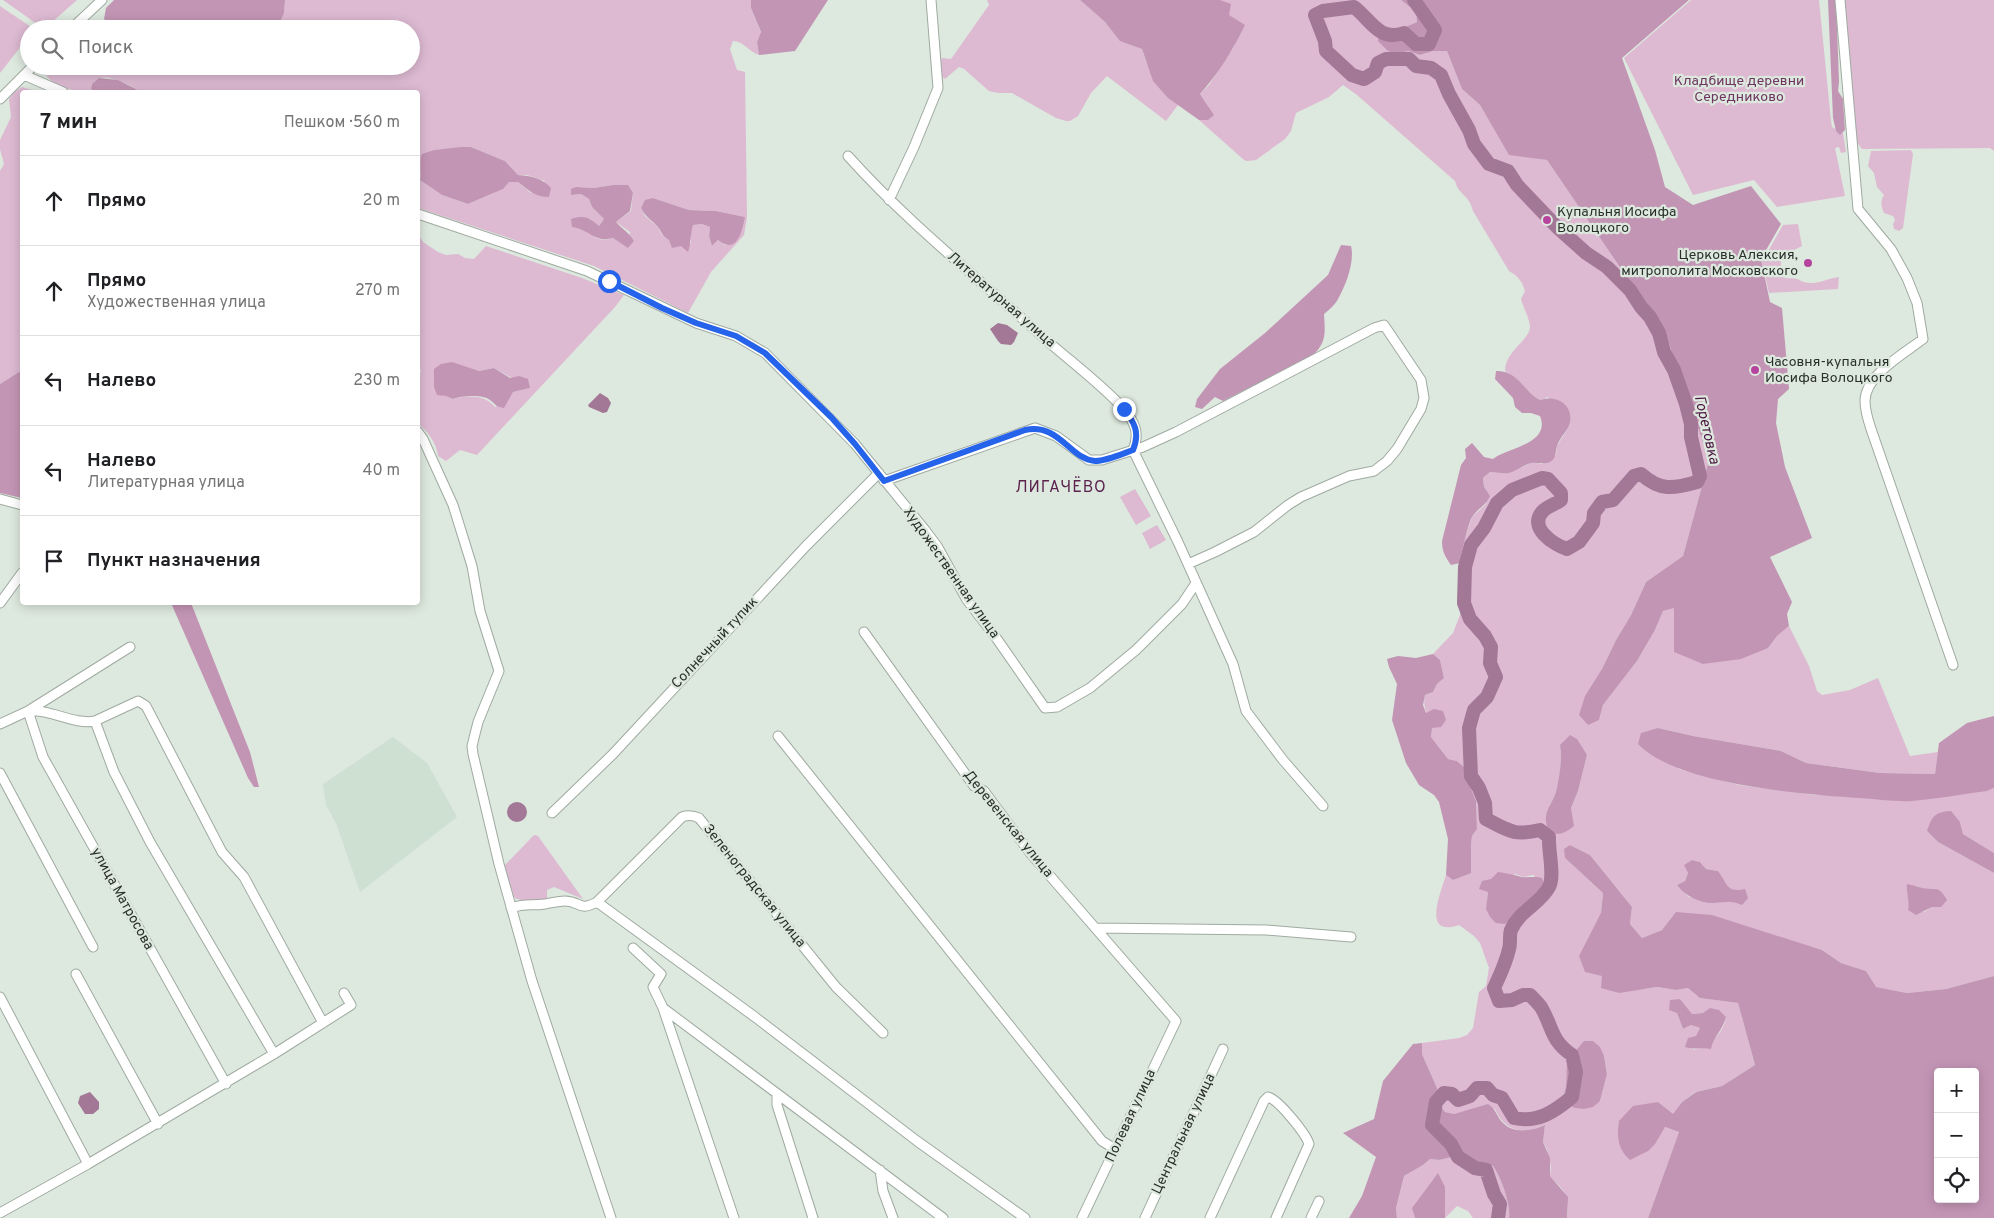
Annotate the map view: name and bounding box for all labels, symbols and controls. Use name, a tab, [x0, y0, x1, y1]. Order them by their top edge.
search box	[20, 20, 420, 75]
icon: search	[38, 34, 66, 62]
text: Поиск	[78, 36, 134, 60]
park label: Кладбище деревни Середниково	[1674, 73, 1804, 106]
text: 7 мин	[40, 109, 97, 136]
text: Пешком · 560 m	[284, 113, 400, 133]
icon: ahead	[40, 187, 68, 215]
text: Прямо	[87, 189, 146, 213]
text: 20 m	[363, 191, 400, 211]
place label: Купальня Иосифа Волоцкого	[1557, 204, 1676, 237]
marker: Купальня Иосифа Волоцкого	[1541, 214, 1553, 226]
place label: Церковь Алексия, митрополита Московского	[1621, 247, 1798, 280]
street label: Литературная улица	[943, 248, 1059, 352]
marker: Церковь Алексия, митрополита Московского	[1802, 257, 1814, 269]
text: Прямо	[87, 269, 146, 293]
route start	[598, 270, 621, 293]
icon: ahead	[40, 277, 68, 305]
text: 270 m	[355, 281, 400, 301]
text: Художественная улица	[87, 293, 266, 313]
place label: Часовня-купальня Иосифа Волоцкого	[1765, 354, 1893, 387]
marker: Часовня-купальня Иосифа Волоцкого	[1749, 364, 1761, 376]
icon: left	[40, 367, 68, 395]
text: Налево	[87, 369, 156, 393]
text: 230 m	[353, 371, 400, 391]
water label: Горетовка	[1689, 394, 1723, 466]
route end	[1113, 398, 1136, 421]
text: Налево	[87, 449, 156, 473]
icon: left	[40, 457, 68, 485]
text: 40 m	[362, 461, 400, 481]
text: Литературная улица	[87, 473, 245, 493]
district label: ЛИГАЧЁВО	[1015, 476, 1107, 498]
street label: Художественная улица	[899, 504, 1003, 642]
icon: arrive	[40, 547, 68, 575]
text: Пункт назначения	[87, 549, 261, 573]
street label: Солнечный тупик	[668, 594, 762, 692]
street label: Деревенская улица	[960, 767, 1056, 881]
street label: Зеленоградская улица	[699, 821, 809, 951]
street label: улица Матросова	[87, 845, 157, 953]
street label: Полевая улица	[1102, 1067, 1160, 1165]
map controls	[1934, 1068, 1979, 1203]
button: +	[1934, 1068, 1979, 1113]
street label: Центральная улица	[1149, 1071, 1219, 1197]
button: −	[1934, 1113, 1979, 1158]
button: locate	[1934, 1158, 1979, 1203]

